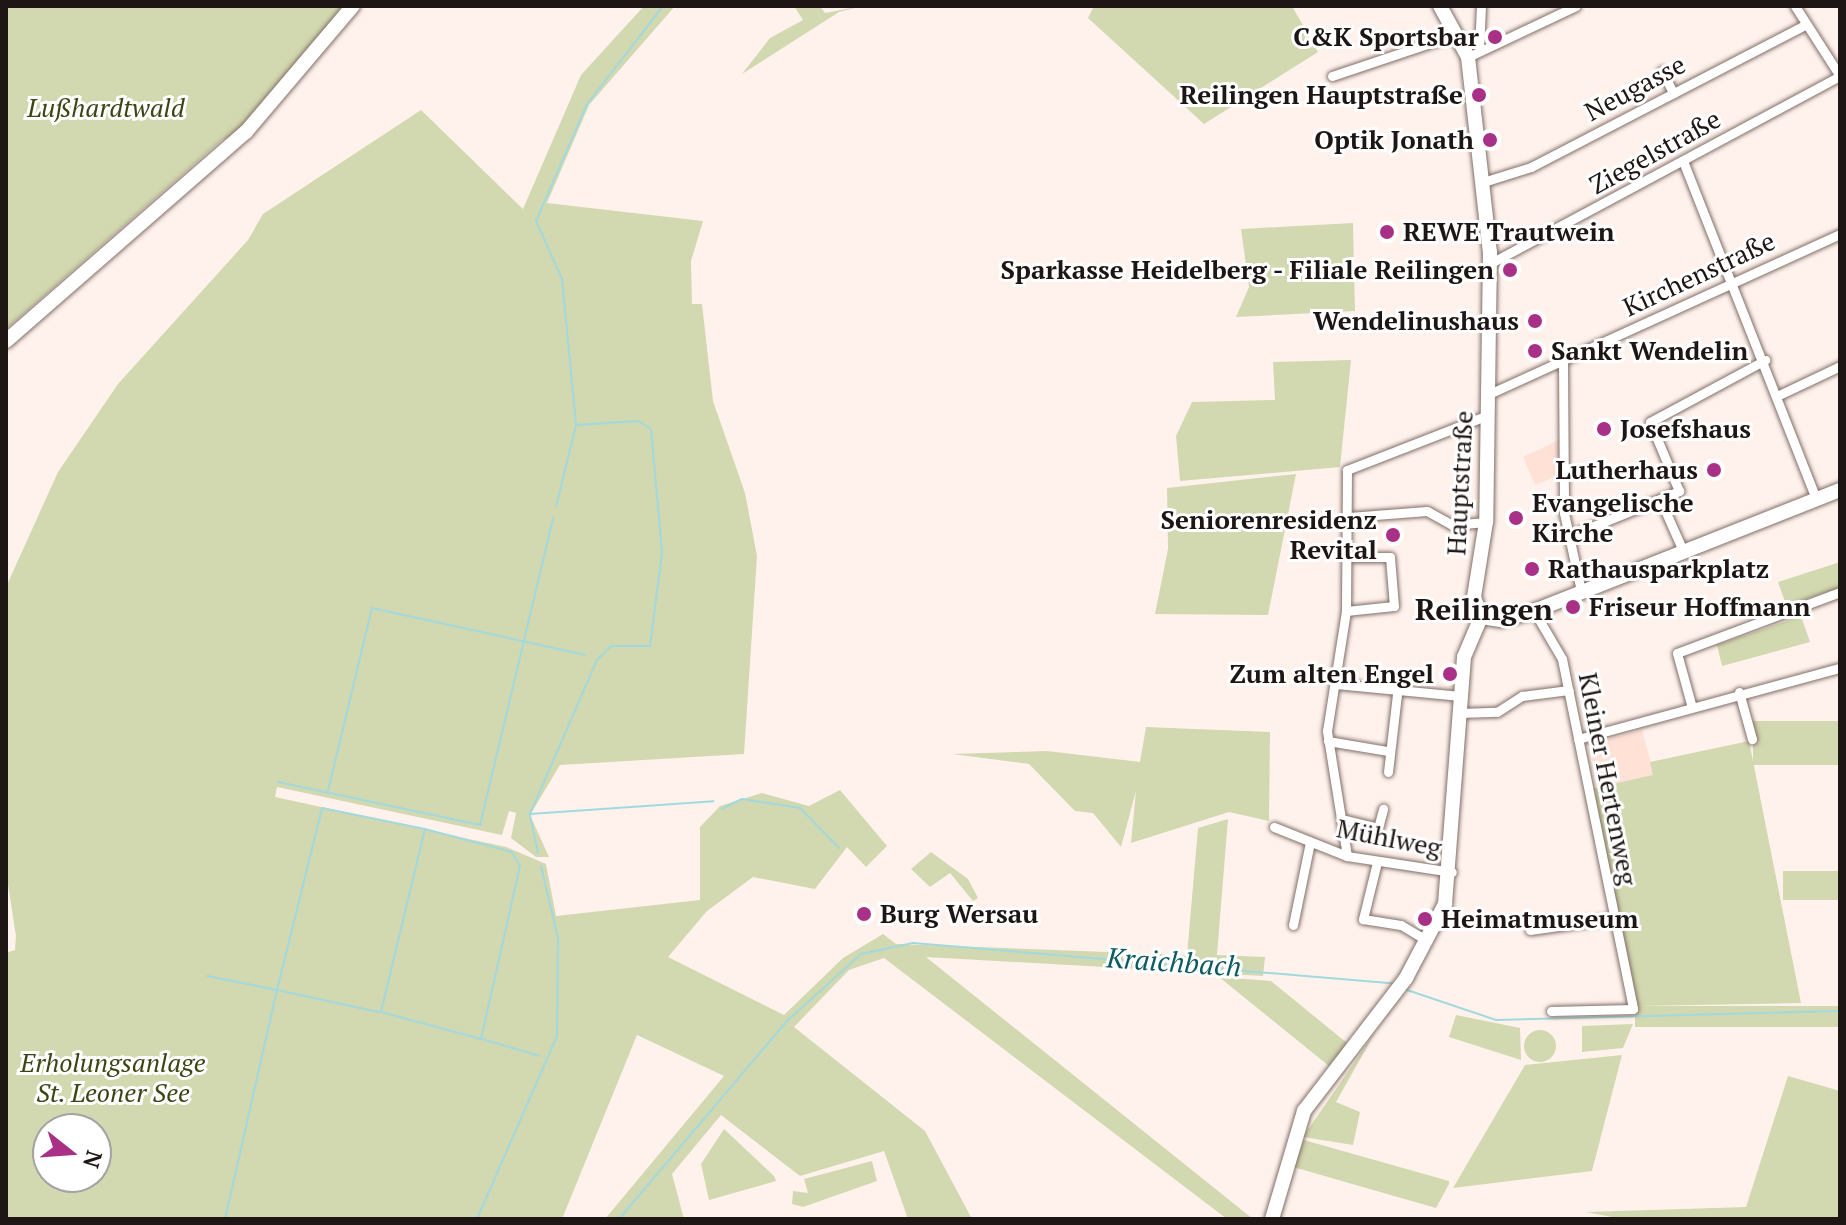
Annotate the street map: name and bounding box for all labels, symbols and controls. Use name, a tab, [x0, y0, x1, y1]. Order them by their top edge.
place label: C&K Sportsbar	[1293, 21, 1479, 53]
marker: C&K Sportsbar	[1486, 28, 1504, 46]
street label: Neugasse	[1579, 49, 1691, 127]
place label: Reilingen Hauptstraße	[1180, 79, 1463, 111]
marker: Reilingen Hauptstraße	[1470, 86, 1488, 104]
park label: Lußhardtwald	[27, 92, 185, 124]
street label: Ziegelstraße	[1584, 103, 1726, 201]
place label: Optik Jonath	[1314, 124, 1474, 156]
marker: Optik Jonath	[1481, 131, 1499, 149]
place label: REWE Trautwein	[1403, 216, 1615, 248]
marker: REWE Trautwein	[1378, 223, 1396, 241]
street label: Kirchenstraße	[1618, 225, 1780, 323]
place label: Sparkasse Heidelberg - Filiale Reilingen	[999, 254, 1494, 286]
marker: Sparkasse Heidelberg - Filiale Reilingen	[1501, 261, 1519, 279]
place label: Wendelinushaus	[1313, 305, 1519, 337]
marker: Wendelinushaus	[1526, 312, 1544, 330]
place label: Sankt Wendelin	[1551, 335, 1748, 367]
marker: Sankt Wendelin	[1526, 342, 1544, 360]
street label: Hauptstraße	[1441, 410, 1479, 556]
place label: Josefshaus	[1620, 413, 1751, 445]
marker: Josefshaus	[1595, 420, 1613, 438]
place label: Lutherhaus	[1555, 454, 1698, 486]
marker: Lutherhaus	[1705, 461, 1723, 479]
place label: Evangelische Kirche	[1532, 487, 1694, 548]
place label: Seniorenresidenz Revital	[1161, 504, 1377, 566]
marker: Evangelische Kirche	[1507, 509, 1525, 527]
marker: Seniorenresidenz Revital	[1384, 526, 1402, 544]
place label: Rathausparkplatz	[1548, 553, 1769, 585]
marker: Rathausparkplatz	[1523, 560, 1541, 578]
district label: Reilingen	[1415, 591, 1553, 627]
place label: Friseur Hoffmann	[1589, 591, 1811, 623]
marker: Friseur Hoffmann	[1564, 598, 1582, 616]
place label: Zum alten Engel	[1229, 658, 1434, 690]
marker: Zum alten Engel	[1441, 665, 1459, 683]
street label: Kleiner Hertenweg	[1572, 670, 1644, 888]
street label: Mühlweg	[1334, 813, 1444, 863]
place label: Burg Wersau	[880, 898, 1038, 930]
place label: Heimatmuseum	[1441, 903, 1639, 935]
marker: Burg Wersau	[855, 905, 873, 923]
marker: Heimatmuseum	[1416, 910, 1434, 928]
water label: Kraichbach	[1106, 941, 1242, 983]
park label: Erholungsanlage St. Leoner See	[20, 1047, 206, 1108]
north arrow	[32, 1113, 112, 1193]
text: N	[77, 1147, 110, 1172]

